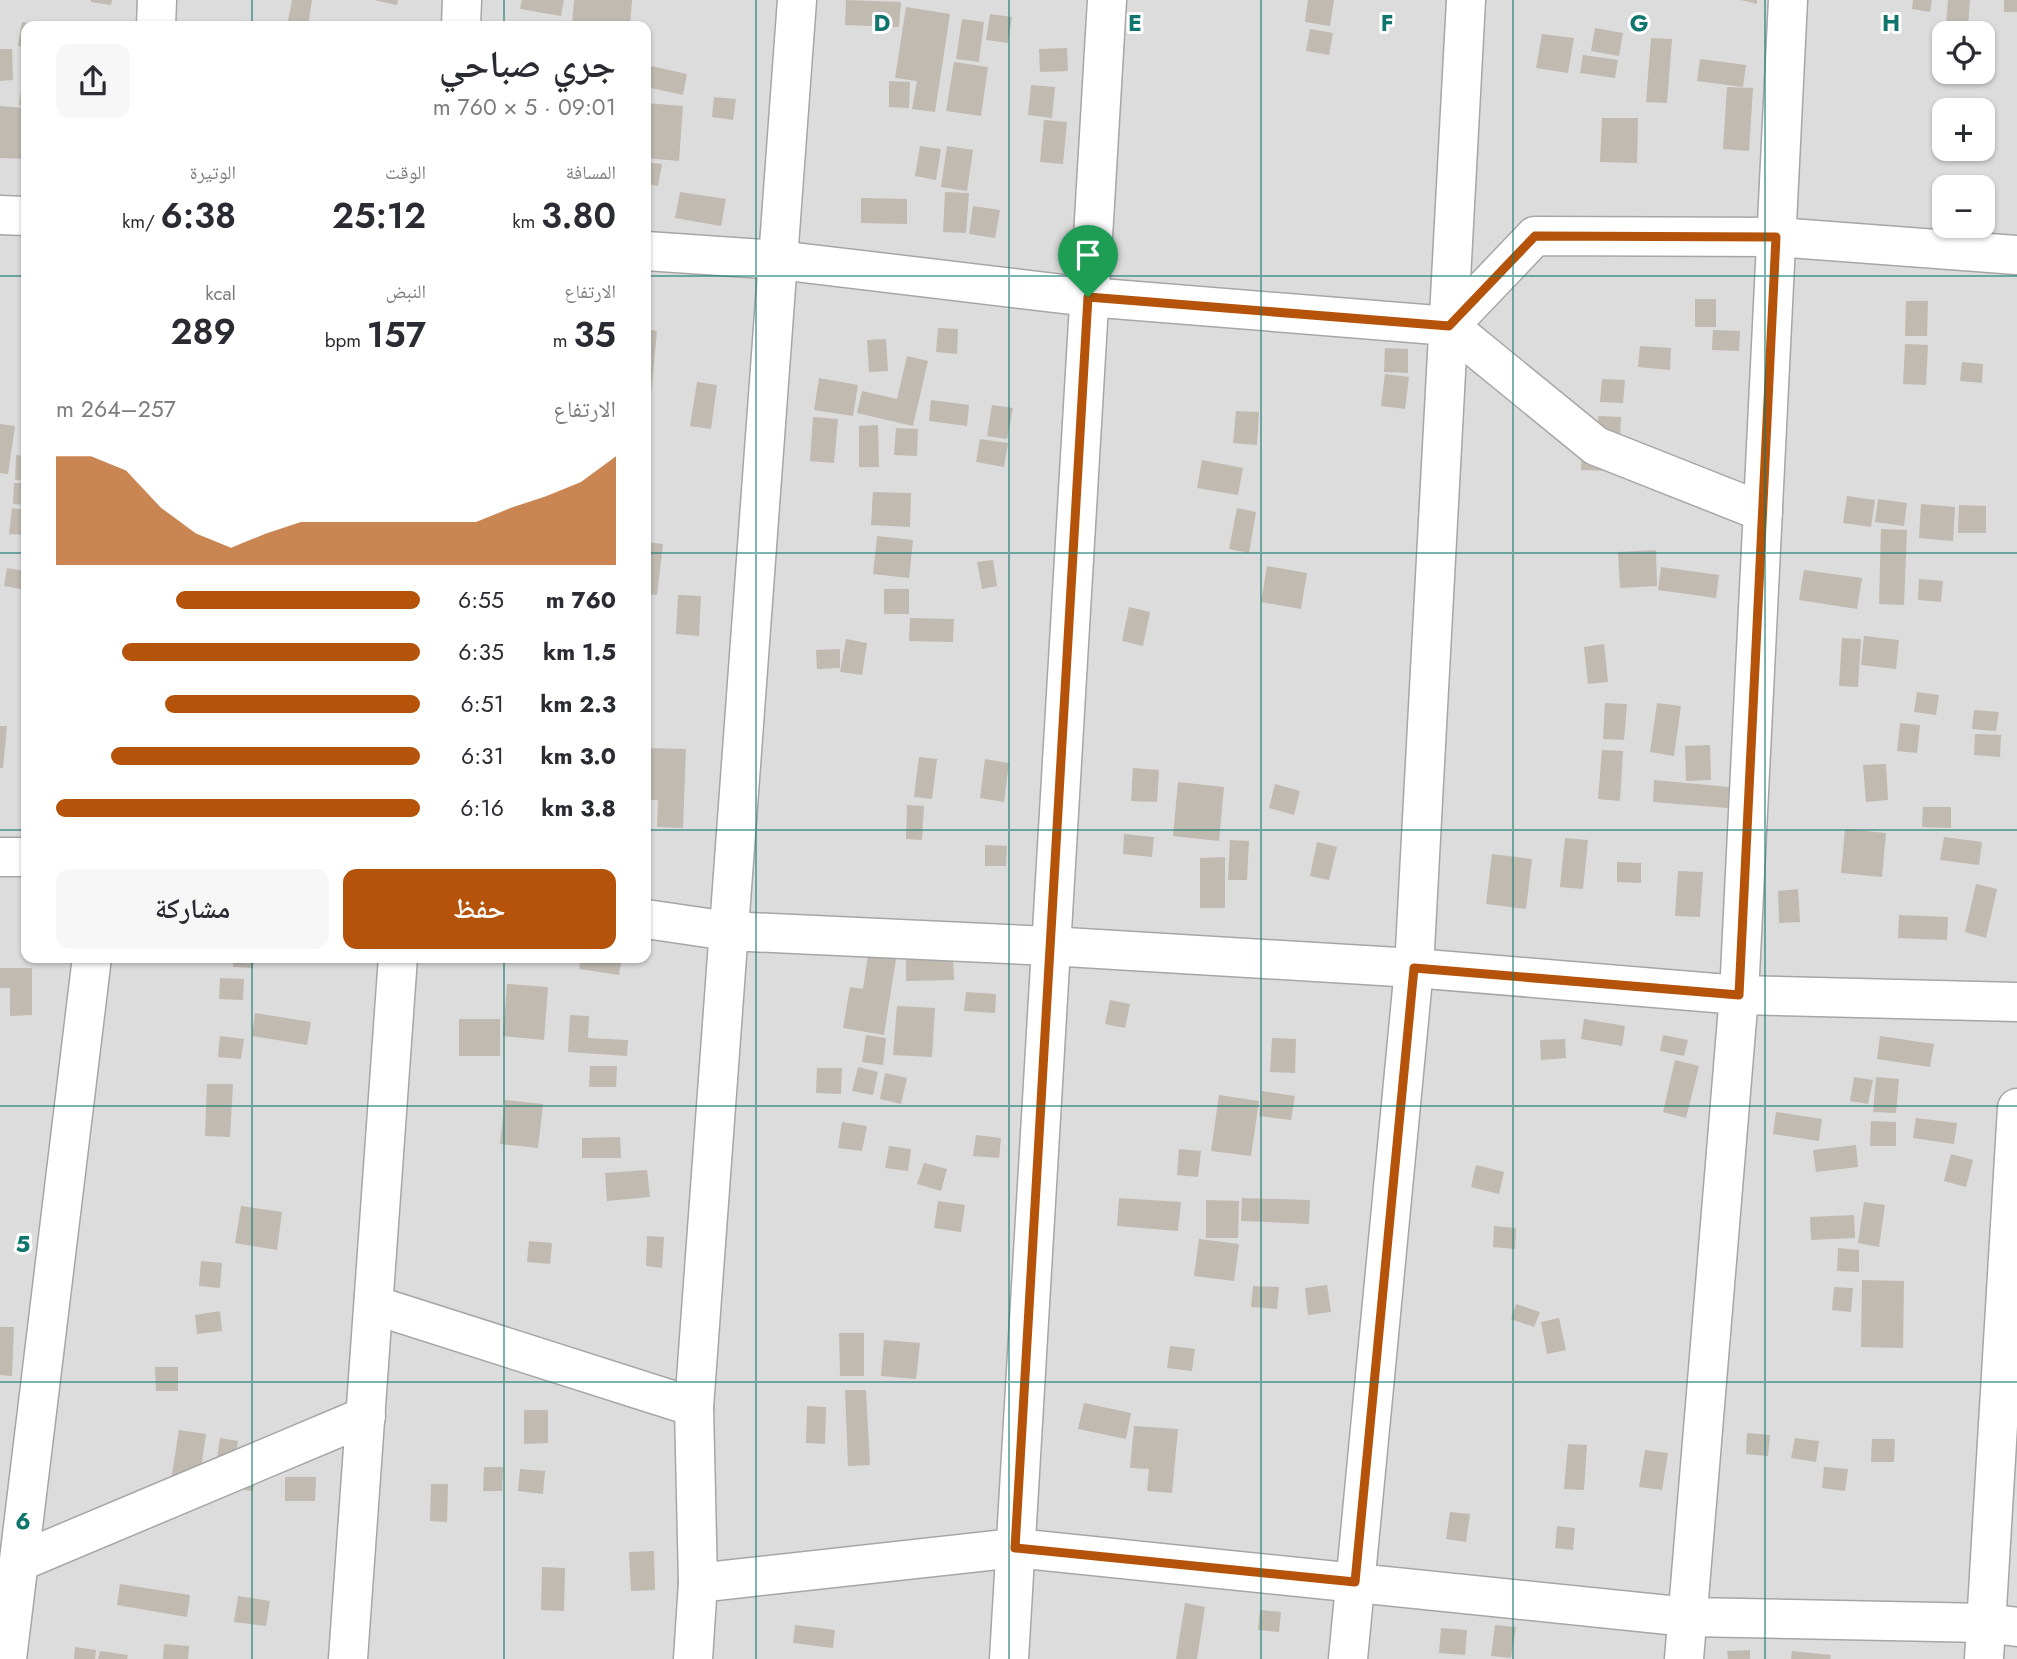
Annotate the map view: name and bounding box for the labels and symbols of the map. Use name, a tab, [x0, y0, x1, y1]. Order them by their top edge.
text: D	[874, 6, 891, 40]
text: E	[1128, 6, 1142, 40]
text: F	[1381, 6, 1393, 40]
text: G	[1630, 6, 1648, 40]
text: H	[1882, 6, 1900, 40]
pin	[1058, 225, 1118, 297]
text: 5	[16, 1227, 30, 1261]
text: 6	[15, 1504, 31, 1538]

